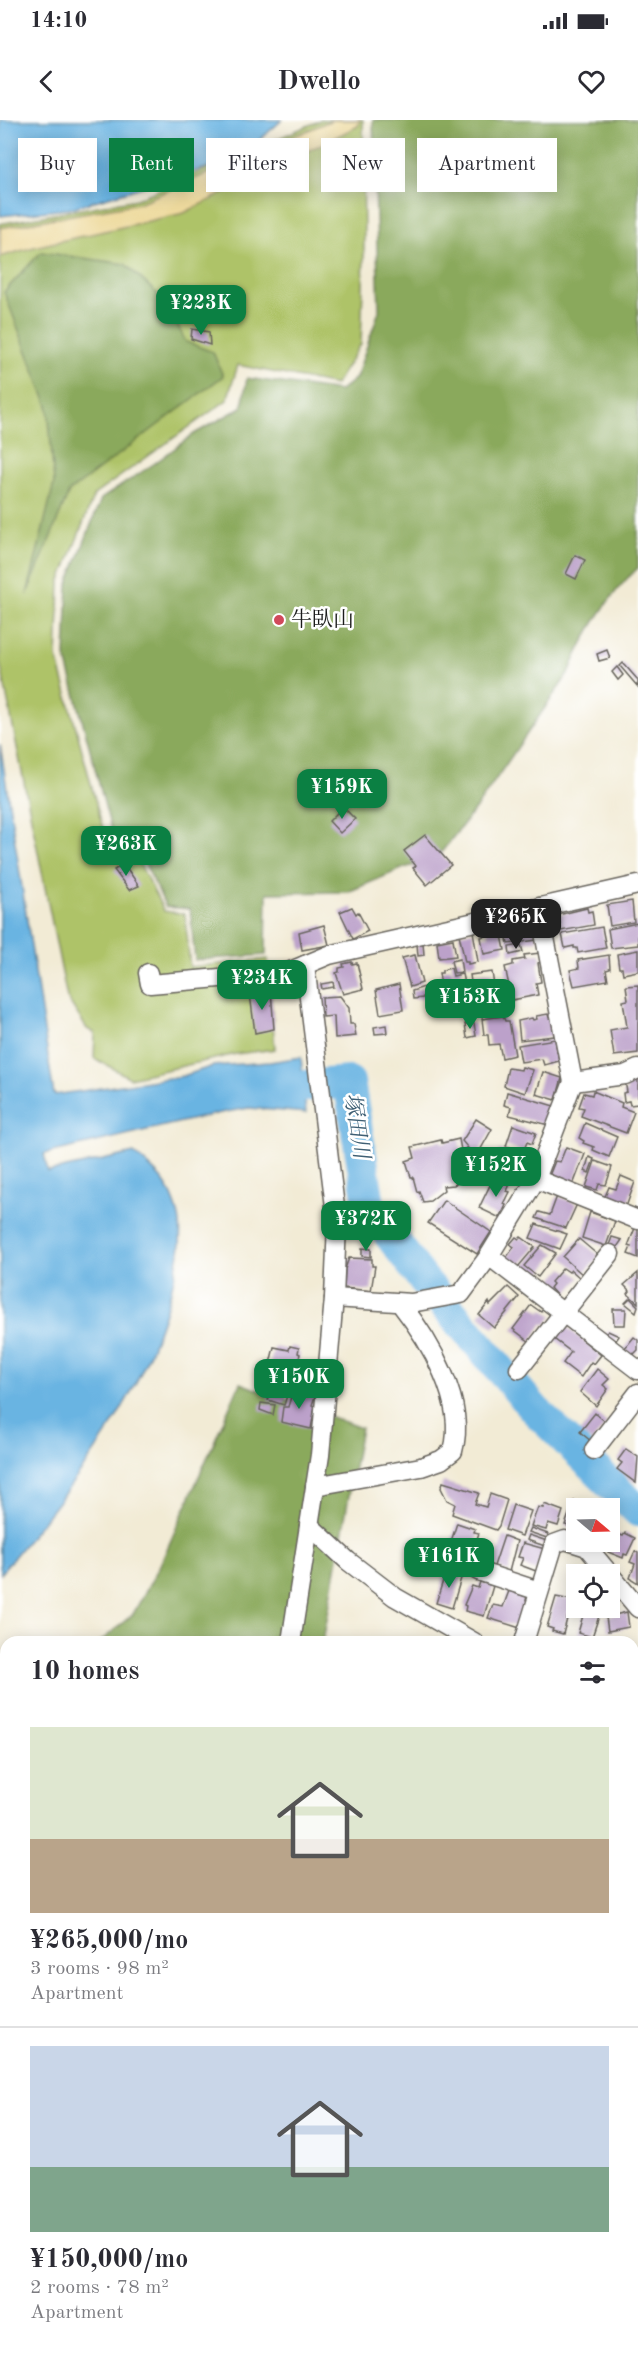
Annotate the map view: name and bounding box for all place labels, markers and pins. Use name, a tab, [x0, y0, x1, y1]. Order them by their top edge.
pin: ¥223K	[159, 285, 243, 336]
place label: 牛臥山	[291, 608, 354, 631]
marker: 牛臥山	[272, 613, 286, 627]
pin: ¥159K	[300, 769, 384, 820]
pin: ¥263K	[84, 826, 168, 877]
pin: ¥265K	[474, 899, 558, 950]
pin: ¥234K	[220, 960, 304, 1011]
pin: ¥153K	[428, 979, 512, 1030]
pin: ¥152K	[454, 1147, 538, 1198]
pin: ¥372K	[324, 1201, 408, 1252]
pin: ¥150K	[257, 1359, 341, 1410]
pin: ¥161K	[407, 1538, 491, 1589]

